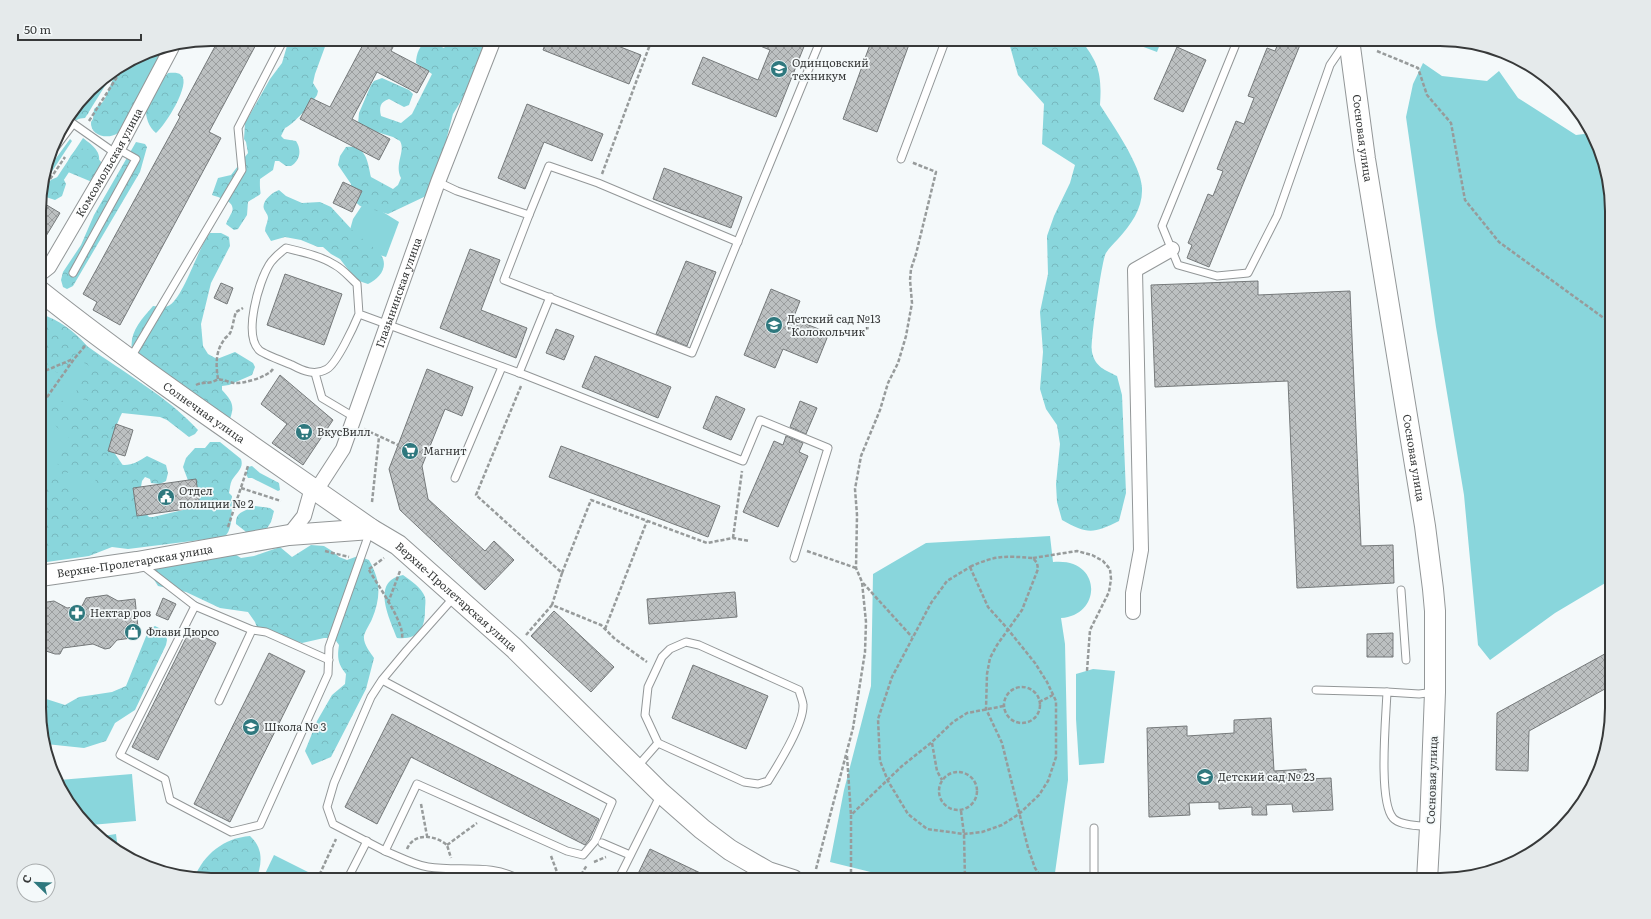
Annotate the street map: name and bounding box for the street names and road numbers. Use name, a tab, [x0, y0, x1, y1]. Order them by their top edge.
street label: Сосновая улица	[1349, 93, 1378, 183]
street label: Комсомольская улица	[71, 105, 145, 219]
street label: Глазынинская улица	[371, 235, 425, 350]
street label: Солнечная улица	[160, 377, 249, 446]
street label: Сосновая улица	[1400, 413, 1430, 503]
street label: Верхне-Пролетарская улица	[393, 538, 521, 654]
street label: Верхне-Пролетарская улица	[56, 540, 214, 580]
street label: Сосновая улица	[1421, 736, 1441, 824]

